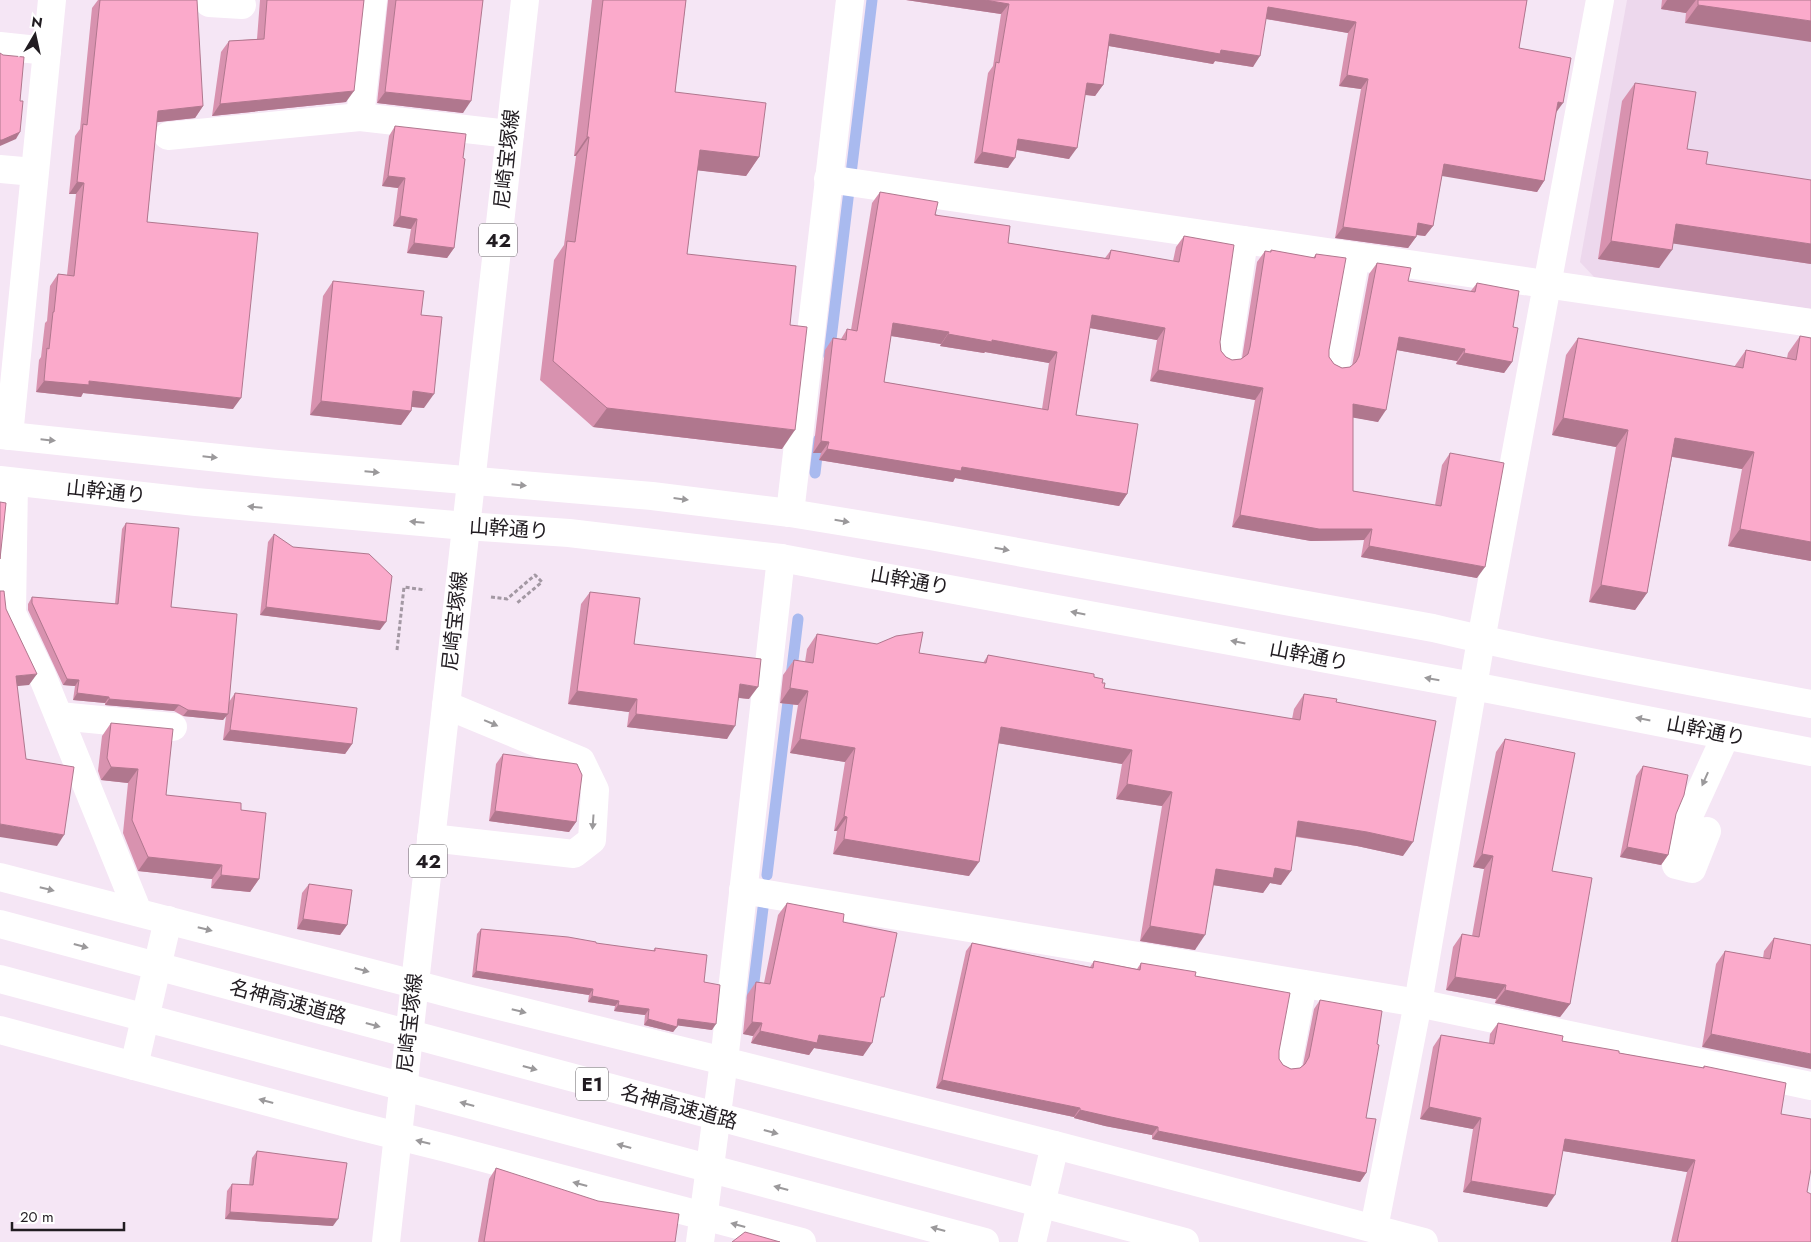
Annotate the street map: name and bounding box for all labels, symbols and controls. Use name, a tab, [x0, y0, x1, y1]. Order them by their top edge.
north arrow	[10, 10, 60, 60]
text: N	[30, 11, 44, 33]
street label: 尼崎宝塚線	[487, 108, 527, 210]
road number: 42	[479, 224, 517, 256]
one-way arrow	[41, 436, 57, 444]
one-way arrow	[202, 453, 218, 461]
one-way arrow	[364, 468, 380, 476]
street label: 山幹通り	[65, 473, 147, 511]
one-way arrow	[512, 481, 528, 489]
one-way arrow	[674, 496, 690, 504]
one-way arrow	[247, 503, 263, 511]
street label: 山幹通り	[468, 512, 550, 546]
one-way arrow	[409, 517, 425, 525]
one-way arrow	[835, 518, 851, 526]
one-way arrow	[995, 545, 1011, 553]
street label: 山幹通り	[868, 560, 952, 602]
street label: 尼崎宝塚線	[435, 570, 475, 672]
one-way arrow	[1069, 608, 1085, 616]
street label: 山幹通り	[1267, 634, 1351, 678]
one-way arrow	[1229, 638, 1245, 646]
one-way arrow	[1423, 674, 1439, 682]
street label: 山幹通り	[1664, 709, 1748, 753]
one-way arrow	[1635, 715, 1651, 723]
one-way arrow	[484, 720, 498, 728]
one-way arrow	[1701, 772, 1709, 786]
one-way arrow	[588, 815, 596, 831]
road number: 42	[409, 844, 447, 878]
one-way arrow	[40, 885, 55, 893]
one-way arrow	[197, 926, 212, 934]
one-way arrow	[73, 943, 88, 951]
one-way arrow	[354, 966, 370, 974]
street label: 名神高速道路	[226, 972, 350, 1032]
street label: 尼崎宝塚線	[390, 972, 430, 1074]
one-way arrow	[512, 1007, 527, 1015]
one-way arrow	[365, 1022, 380, 1030]
one-way arrow	[522, 1064, 537, 1072]
road number: E1	[576, 1068, 608, 1100]
street label: 名神高速道路	[617, 1077, 741, 1137]
one-way arrow	[259, 1097, 274, 1105]
one-way arrow	[459, 1100, 474, 1108]
one-way arrow	[764, 1128, 779, 1136]
one-way arrow	[416, 1138, 431, 1146]
one-way arrow	[616, 1141, 631, 1149]
one-way arrow	[573, 1179, 588, 1187]
one-way arrow	[773, 1183, 788, 1191]
scale bar	[12, 1200, 125, 1232]
text: 20 m	[20, 1206, 54, 1228]
one-way arrow	[730, 1221, 745, 1229]
one-way arrow	[930, 1225, 945, 1233]

